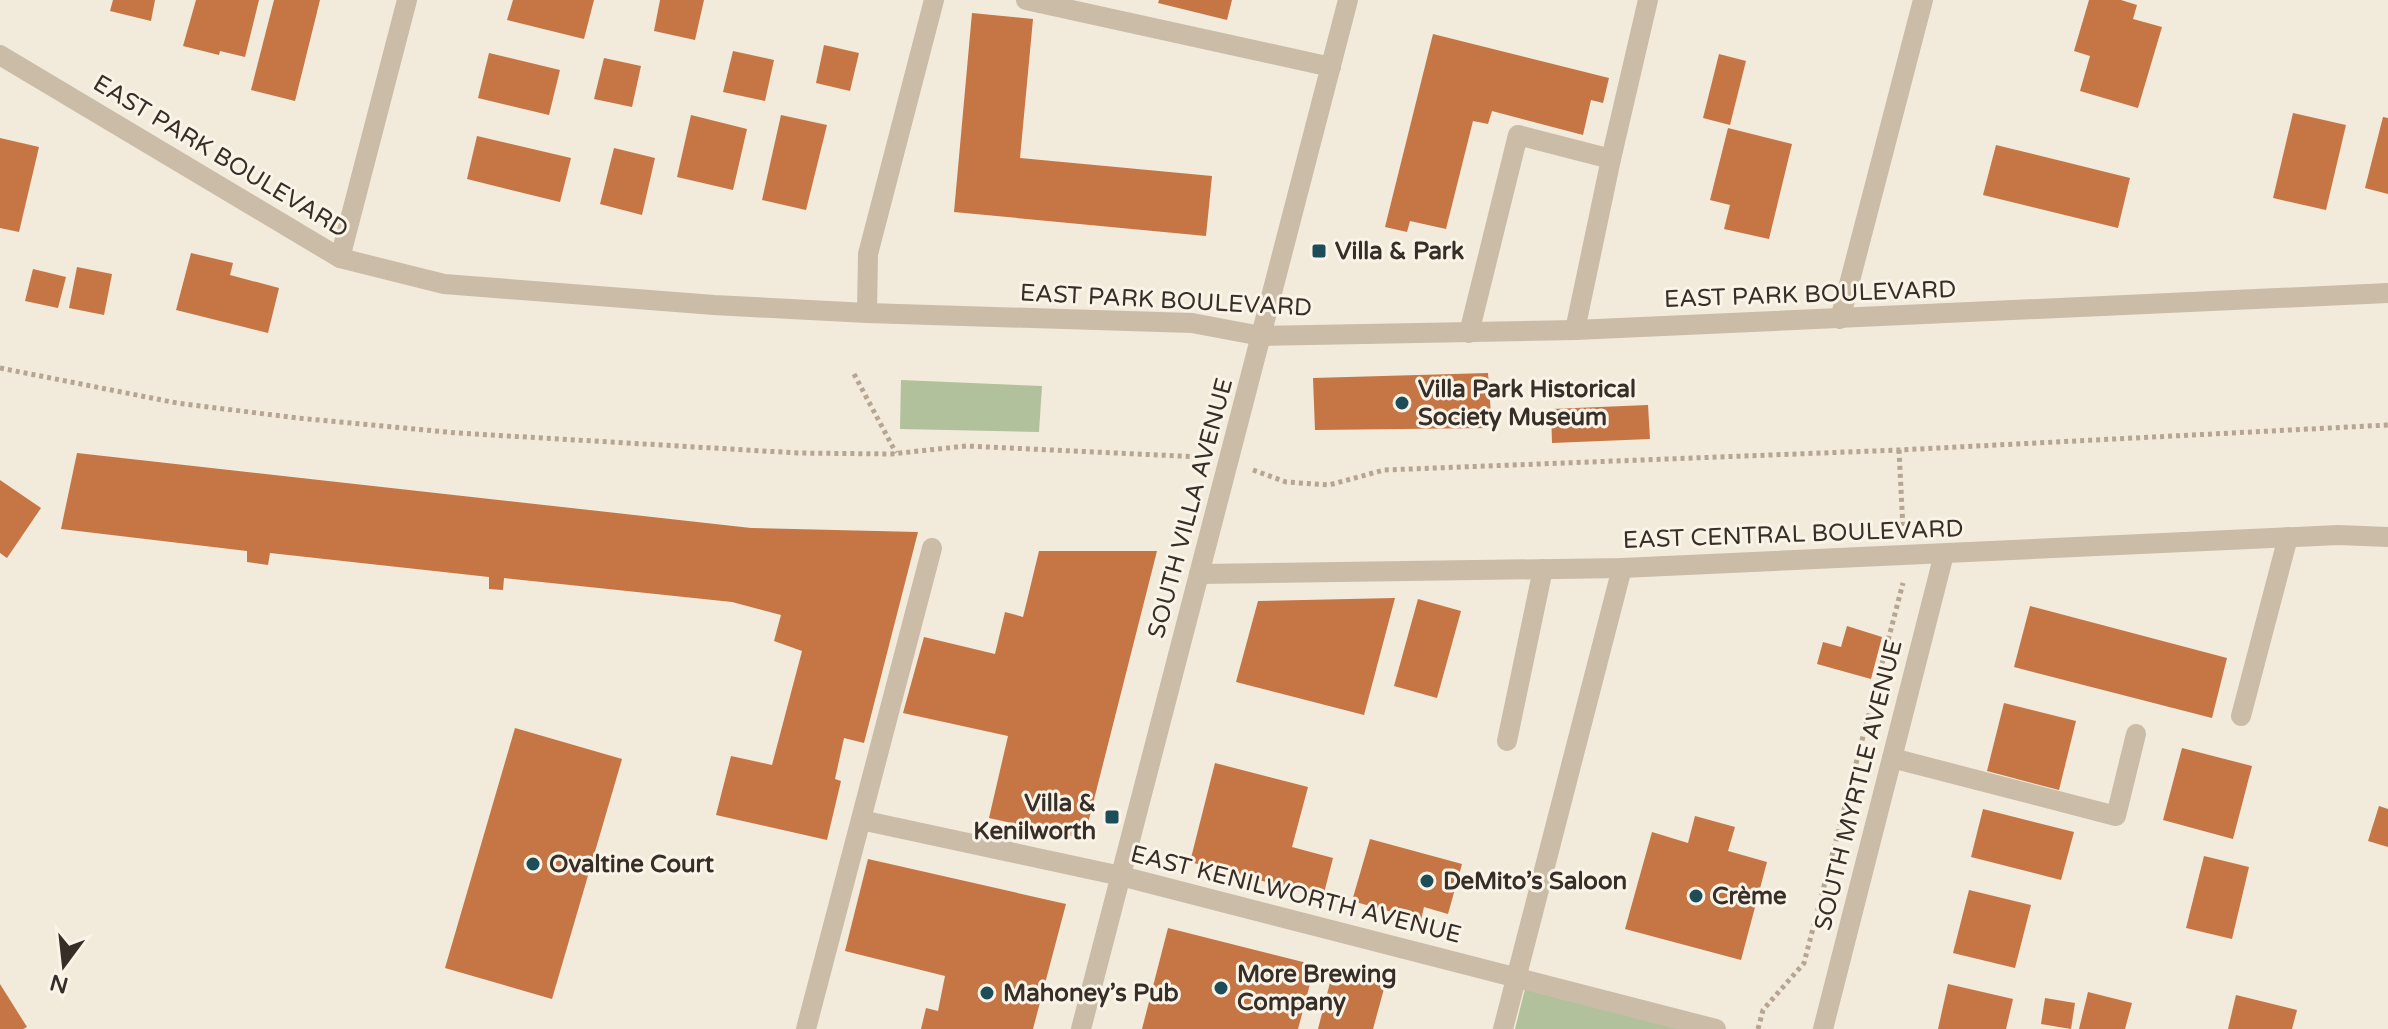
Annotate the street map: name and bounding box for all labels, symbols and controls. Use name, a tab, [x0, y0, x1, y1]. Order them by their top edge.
street label: EAST PARK BOULEVARD	[88, 69, 354, 244]
place label: Villa & Park	[1335, 237, 1464, 266]
marker: Villa & Park	[1310, 242, 1328, 260]
street label: EAST PARK BOULEVARD	[1663, 275, 1957, 314]
street label: EAST PARK BOULEVARD	[1019, 278, 1313, 323]
street label: SOUTH VILLA AVENUE	[1142, 375, 1239, 641]
place label: Villa Park Historical Society Museum	[1418, 375, 1636, 432]
marker: Villa Park Historical Society Museum	[1393, 394, 1411, 412]
street label: EAST CENTRAL BOULEVARD	[1622, 514, 1964, 555]
street label: SOUTH MYRTLE AVENUE	[1808, 637, 1909, 934]
place label: Villa & Kenilworth	[973, 789, 1096, 846]
marker: Villa & Kenilworth	[1103, 808, 1121, 826]
street label: EAST KENILWORTH AVENUE	[1128, 839, 1464, 950]
place label: Ovaltine Court	[549, 850, 715, 879]
marker: Ovaltine Court	[524, 855, 542, 873]
place label: DeMito’s Saloon	[1443, 867, 1627, 896]
marker: DeMito’s Saloon	[1418, 872, 1436, 890]
place label: Crème	[1712, 882, 1787, 911]
marker: Crème	[1687, 887, 1705, 905]
north arrow	[24, 925, 104, 1005]
place label: More Brewing Company	[1237, 960, 1397, 1017]
text: N	[47, 969, 71, 998]
place label: Mahoney’s Pub	[1003, 979, 1179, 1008]
marker: More Brewing Company	[1212, 979, 1230, 997]
marker: Mahoney’s Pub	[978, 984, 996, 1002]

